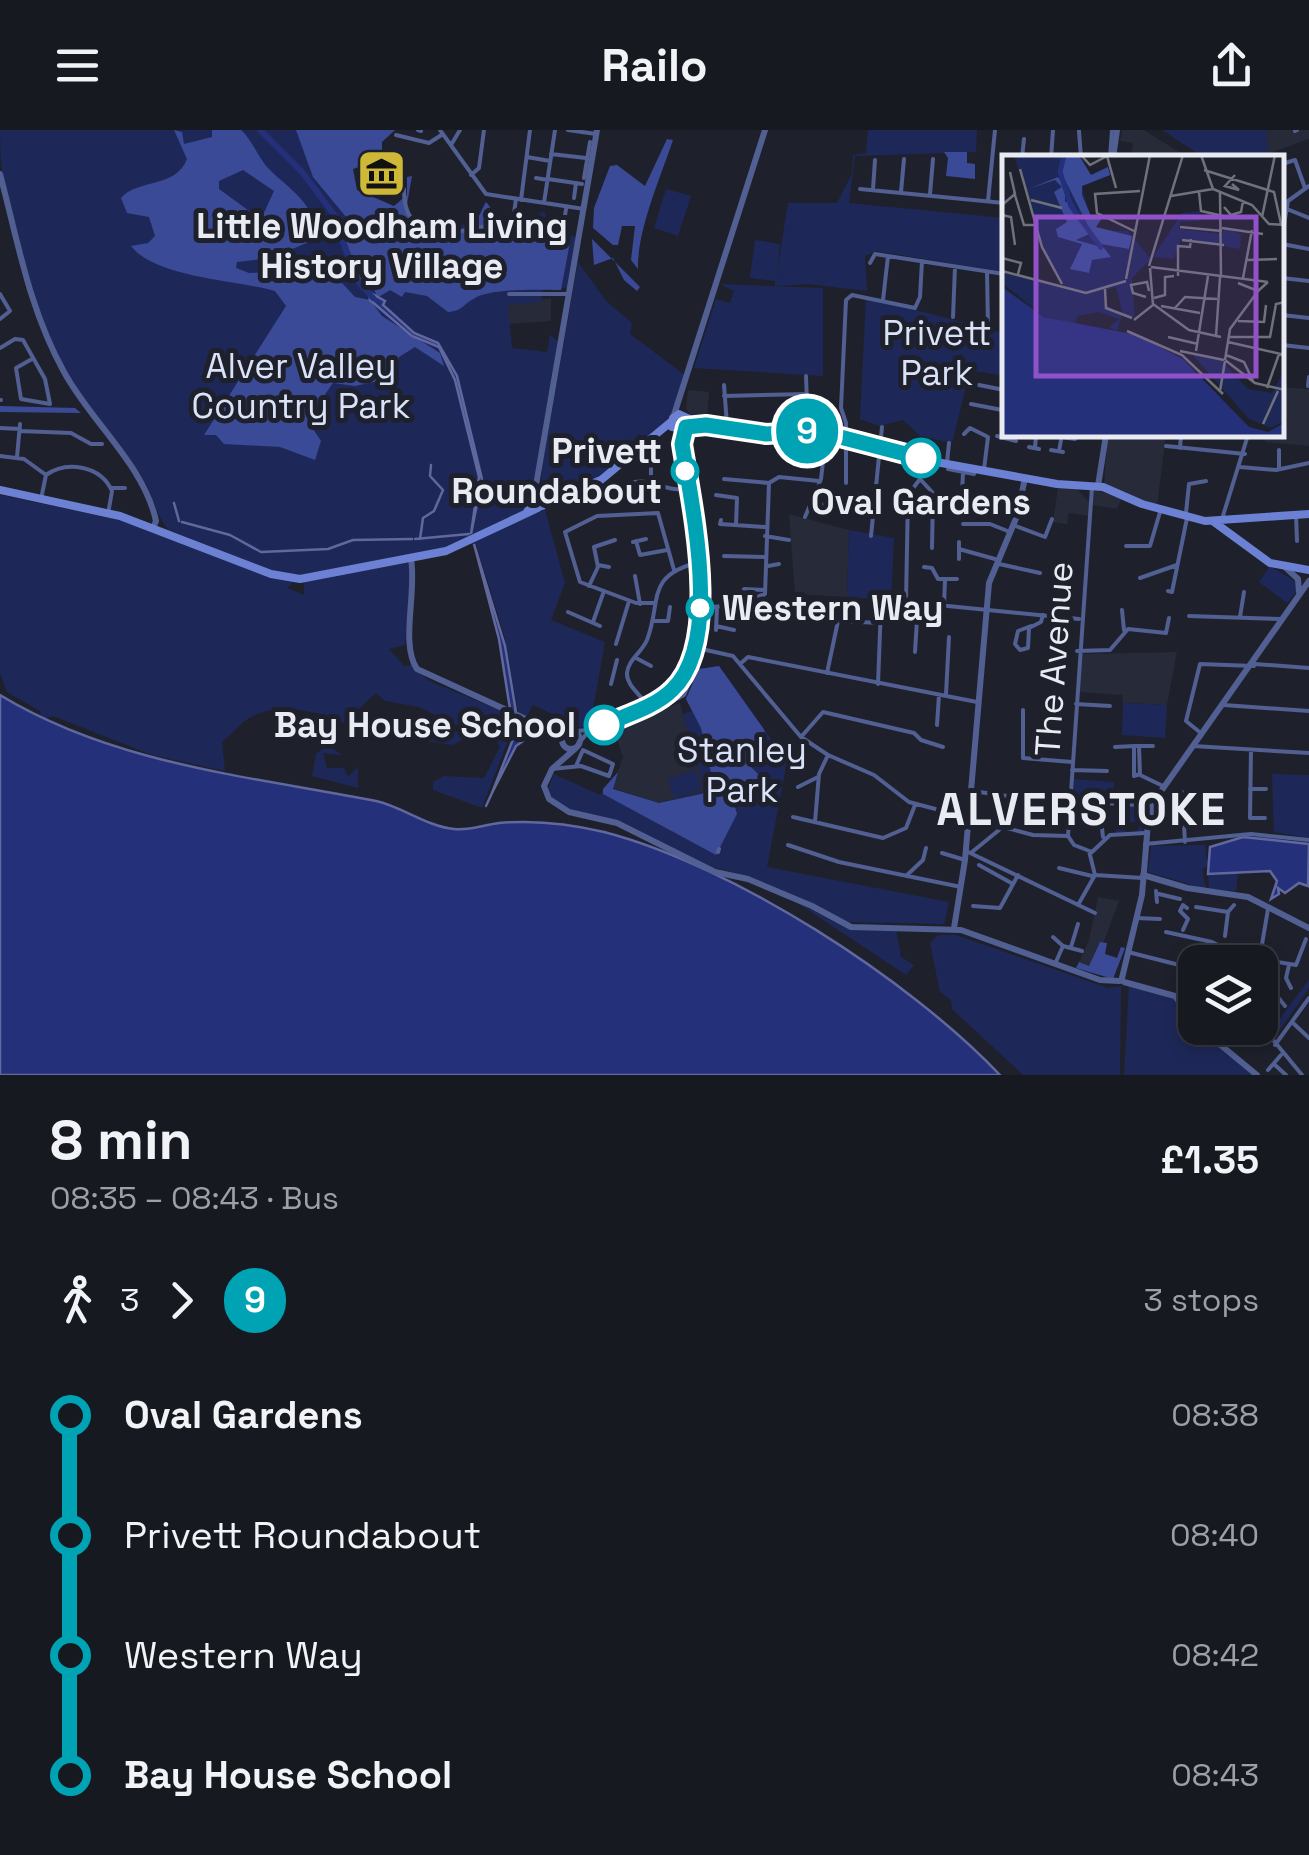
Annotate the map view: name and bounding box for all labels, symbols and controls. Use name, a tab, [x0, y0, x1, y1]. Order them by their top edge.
text: Railo	[602, 37, 707, 94]
icon: menu	[50, 38, 105, 93]
icon: share	[1204, 38, 1259, 93]
museum icon: Little Woodham Living History Village	[356, 148, 408, 200]
inset map	[1002, 155, 1284, 438]
place label: Little Woodham Living History Village	[196, 204, 568, 288]
park label: Privett Park	[882, 311, 992, 395]
park label: Alver Valley Country Park	[192, 344, 411, 428]
line badge: 9	[774, 398, 840, 464]
text: 9	[796, 409, 818, 453]
place label: Privett Roundabout	[452, 429, 662, 513]
marker: Oval Gardens	[902, 439, 940, 477]
marker: Privett Roundabout	[672, 458, 698, 484]
place label: Oval Gardens	[811, 480, 1031, 524]
street label: The Avenue	[1025, 560, 1083, 758]
place label: Western Way	[722, 586, 944, 630]
marker: Western Way	[687, 595, 713, 621]
place label: Bay House School	[274, 703, 576, 747]
marker: Bay House School	[585, 706, 623, 744]
park label: Stanley Park	[677, 728, 807, 812]
district label: ALVERSTOKE	[937, 781, 1227, 838]
map controls	[1178, 945, 1278, 1045]
button: layers	[1178, 945, 1278, 1045]
text: 8 min	[50, 1105, 192, 1175]
text: £1.35	[1160, 1136, 1259, 1184]
text: 08:35 – 08:43 · Bus	[50, 1178, 339, 1218]
icon: walk	[50, 1273, 105, 1328]
icon: forward	[154, 1273, 209, 1328]
text: 9	[244, 1278, 266, 1322]
text: 3	[120, 1280, 139, 1320]
text: 3 stops	[1144, 1280, 1259, 1320]
text: Oval Gardens	[124, 1391, 363, 1439]
text: 08:38	[1171, 1395, 1259, 1435]
text: Privett Roundabout	[124, 1511, 481, 1559]
text: 08:40	[1170, 1515, 1259, 1555]
text: Western Way	[124, 1631, 363, 1679]
text: 08:42	[1171, 1635, 1259, 1675]
text: Bay House School	[124, 1751, 452, 1799]
text: 08:43	[1171, 1755, 1259, 1795]

